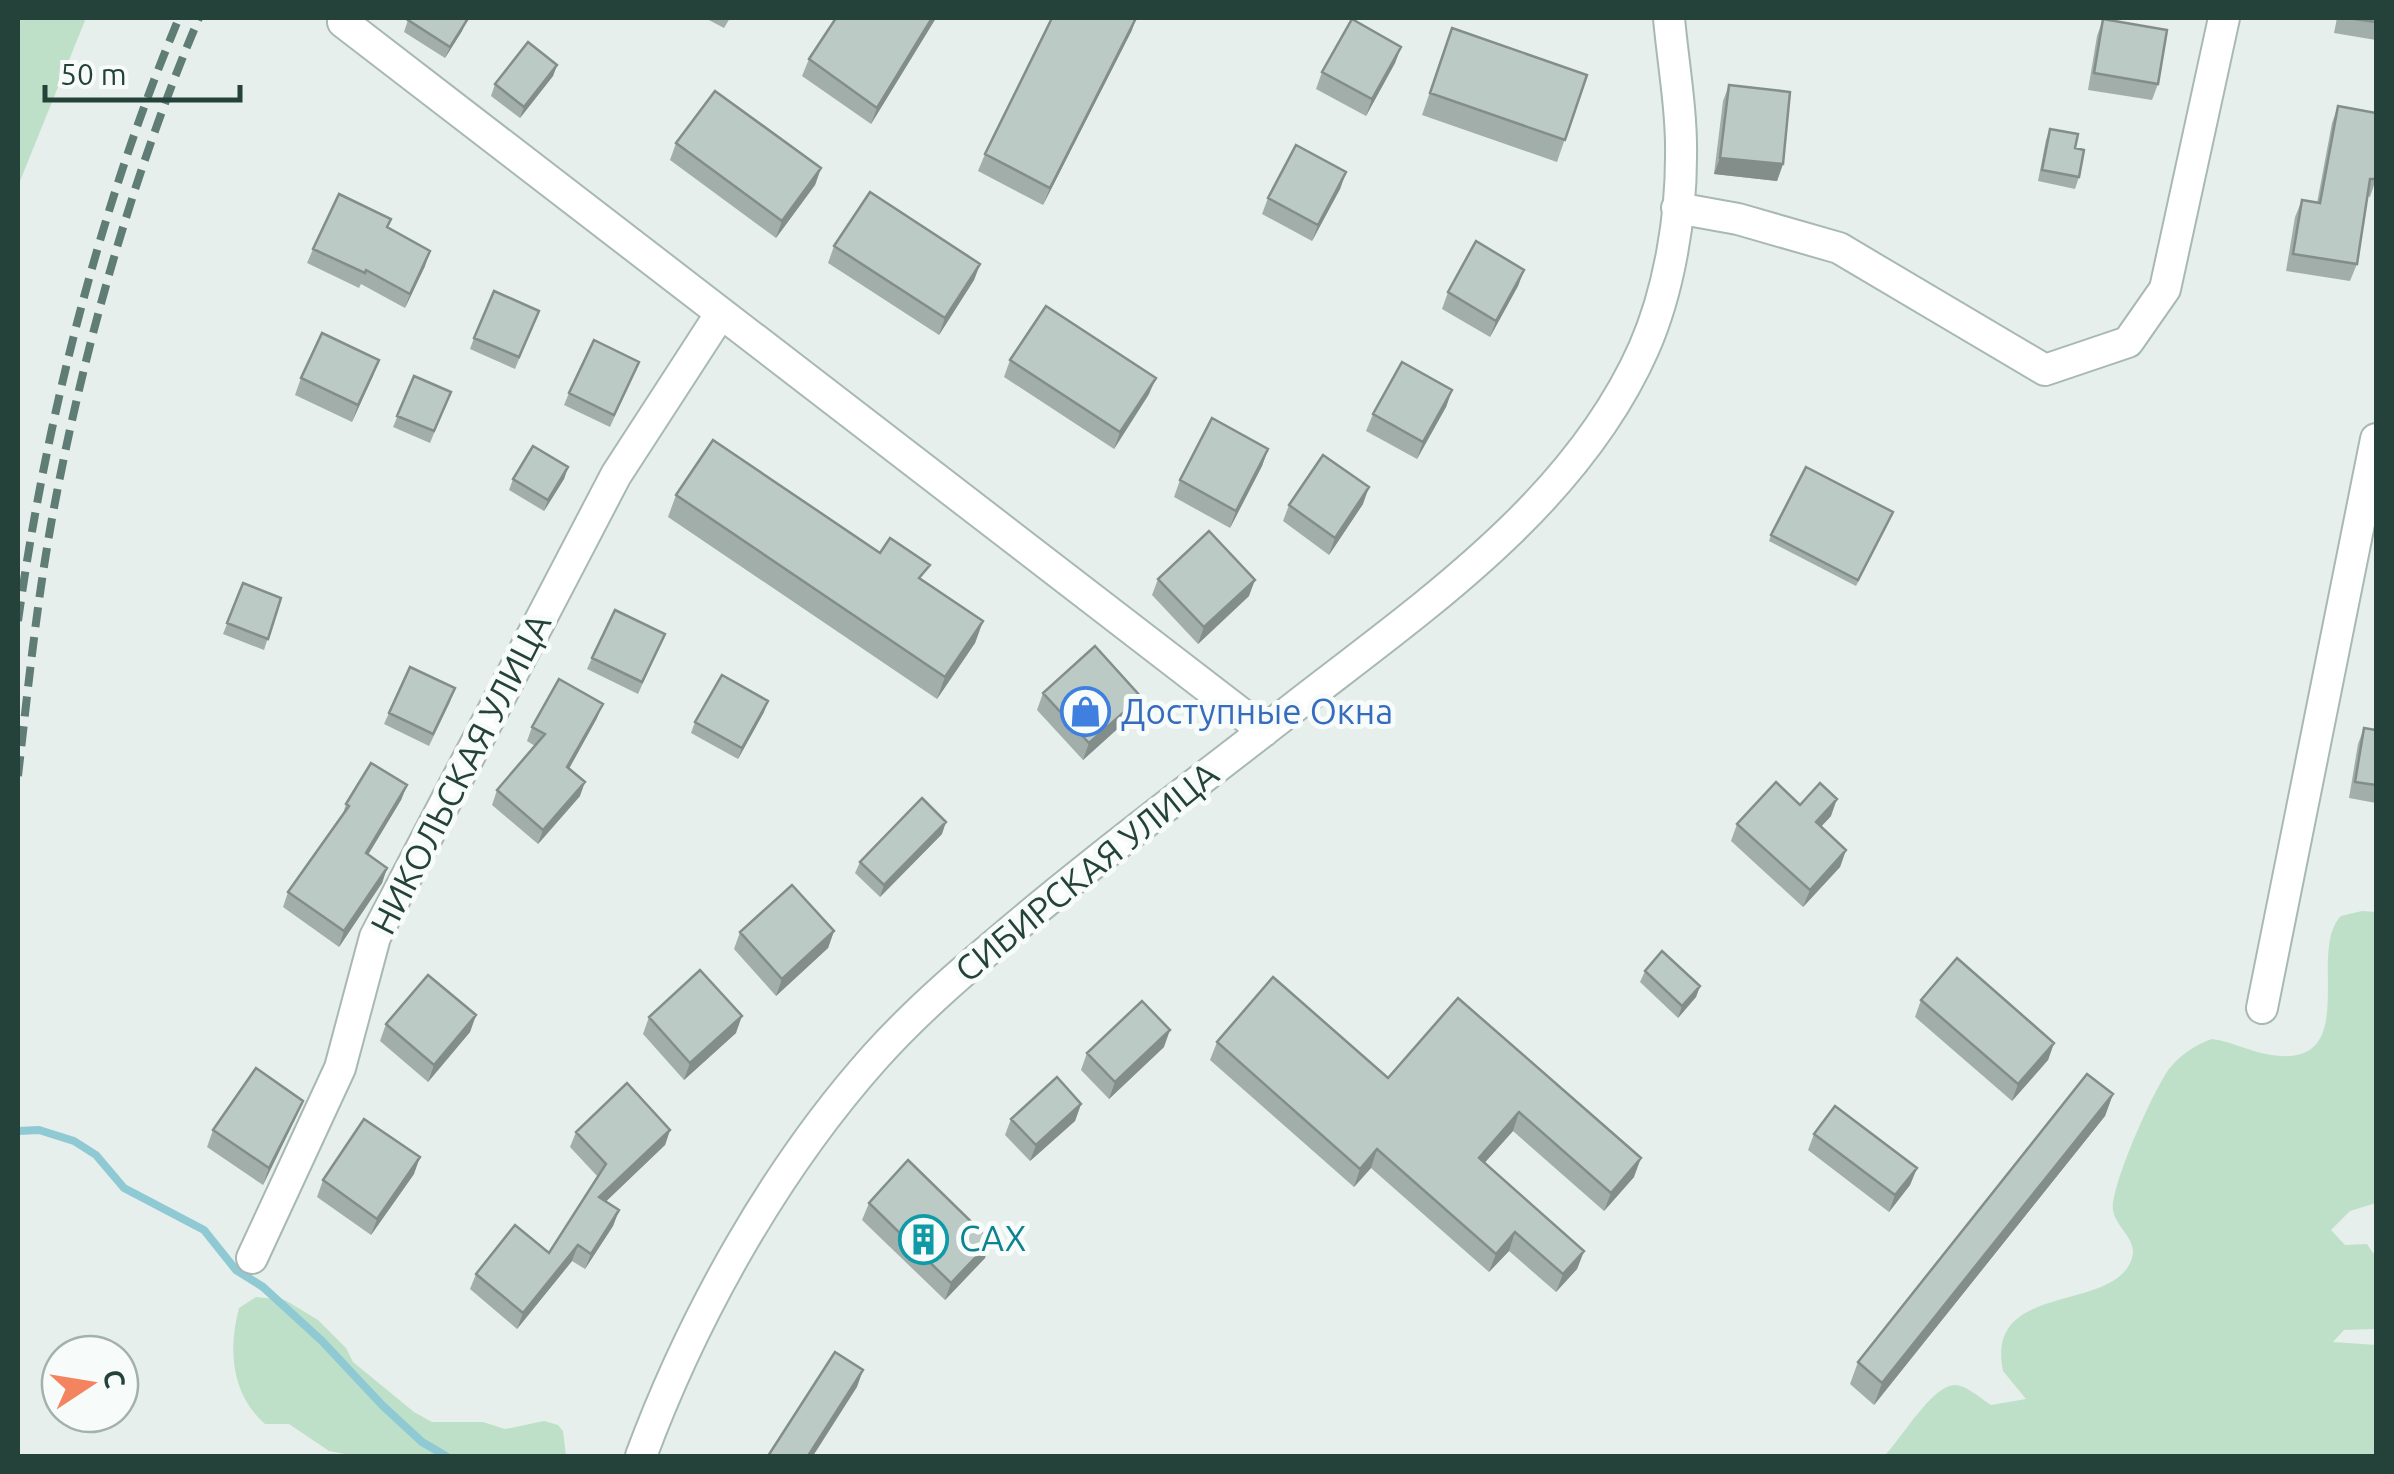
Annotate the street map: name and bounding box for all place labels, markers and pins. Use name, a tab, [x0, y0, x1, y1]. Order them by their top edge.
shop icon: Доступные Окна	[1060, 686, 1112, 738]
place label: Доступные Окна	[1121, 691, 1393, 731]
building icon: САХ	[898, 1213, 950, 1265]
place label: САХ	[959, 1218, 1026, 1258]

